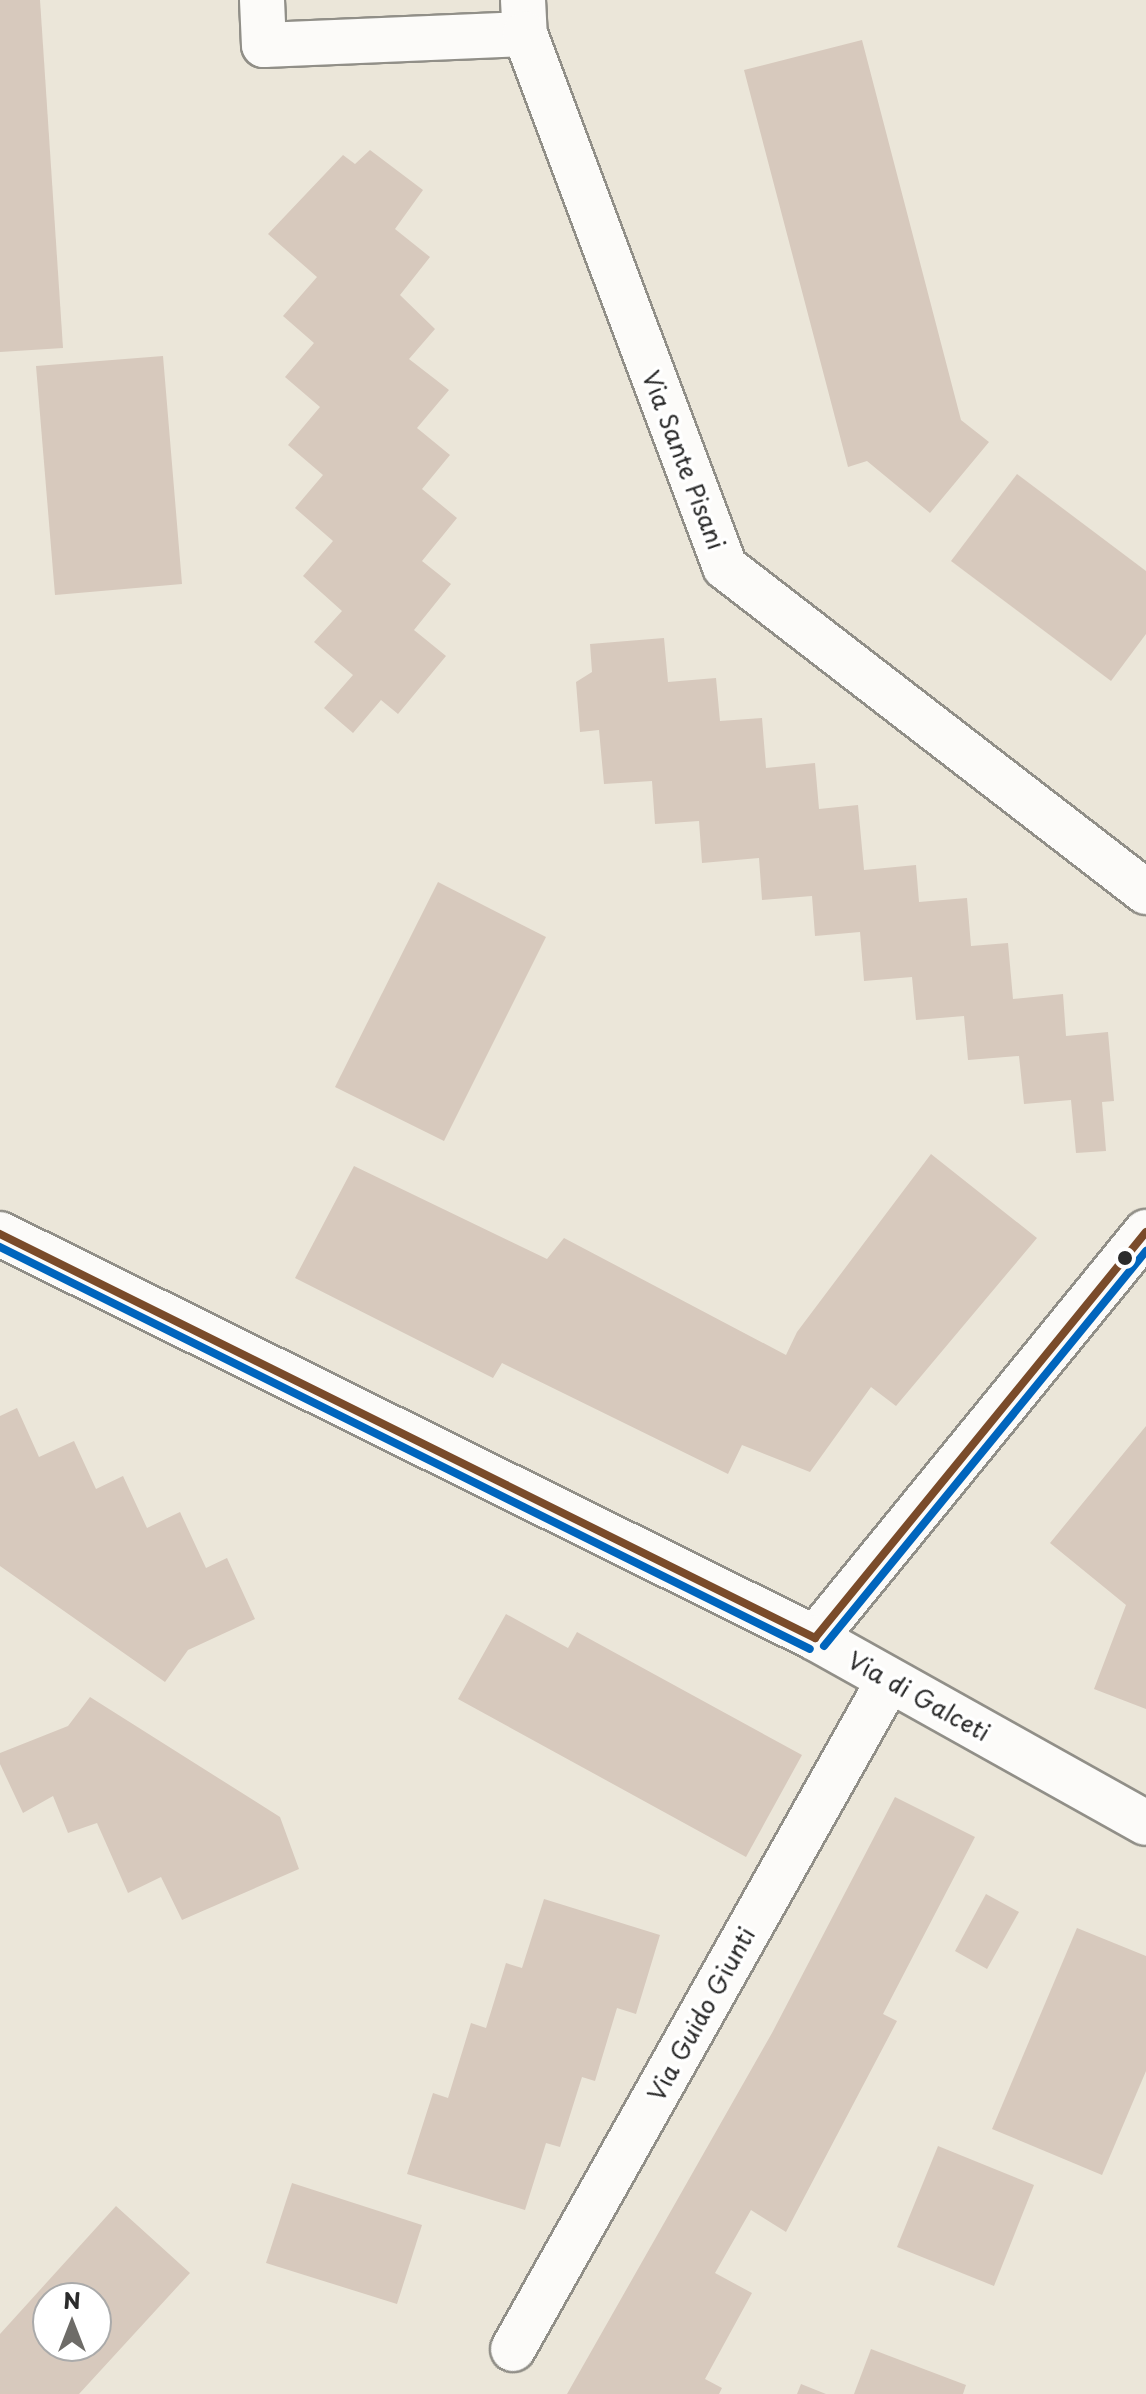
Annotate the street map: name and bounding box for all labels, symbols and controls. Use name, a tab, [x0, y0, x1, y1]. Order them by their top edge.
street label: Via Sante Pisani	[637, 367, 731, 553]
unlabelled marker	[1117, 1250, 1133, 1266]
street label: Via di Galceti	[843, 1645, 995, 1747]
street label: Via Guido Giunti	[641, 1922, 761, 2106]
north arrow	[32, 2282, 112, 2362]
text: N	[63, 2283, 81, 2316]

